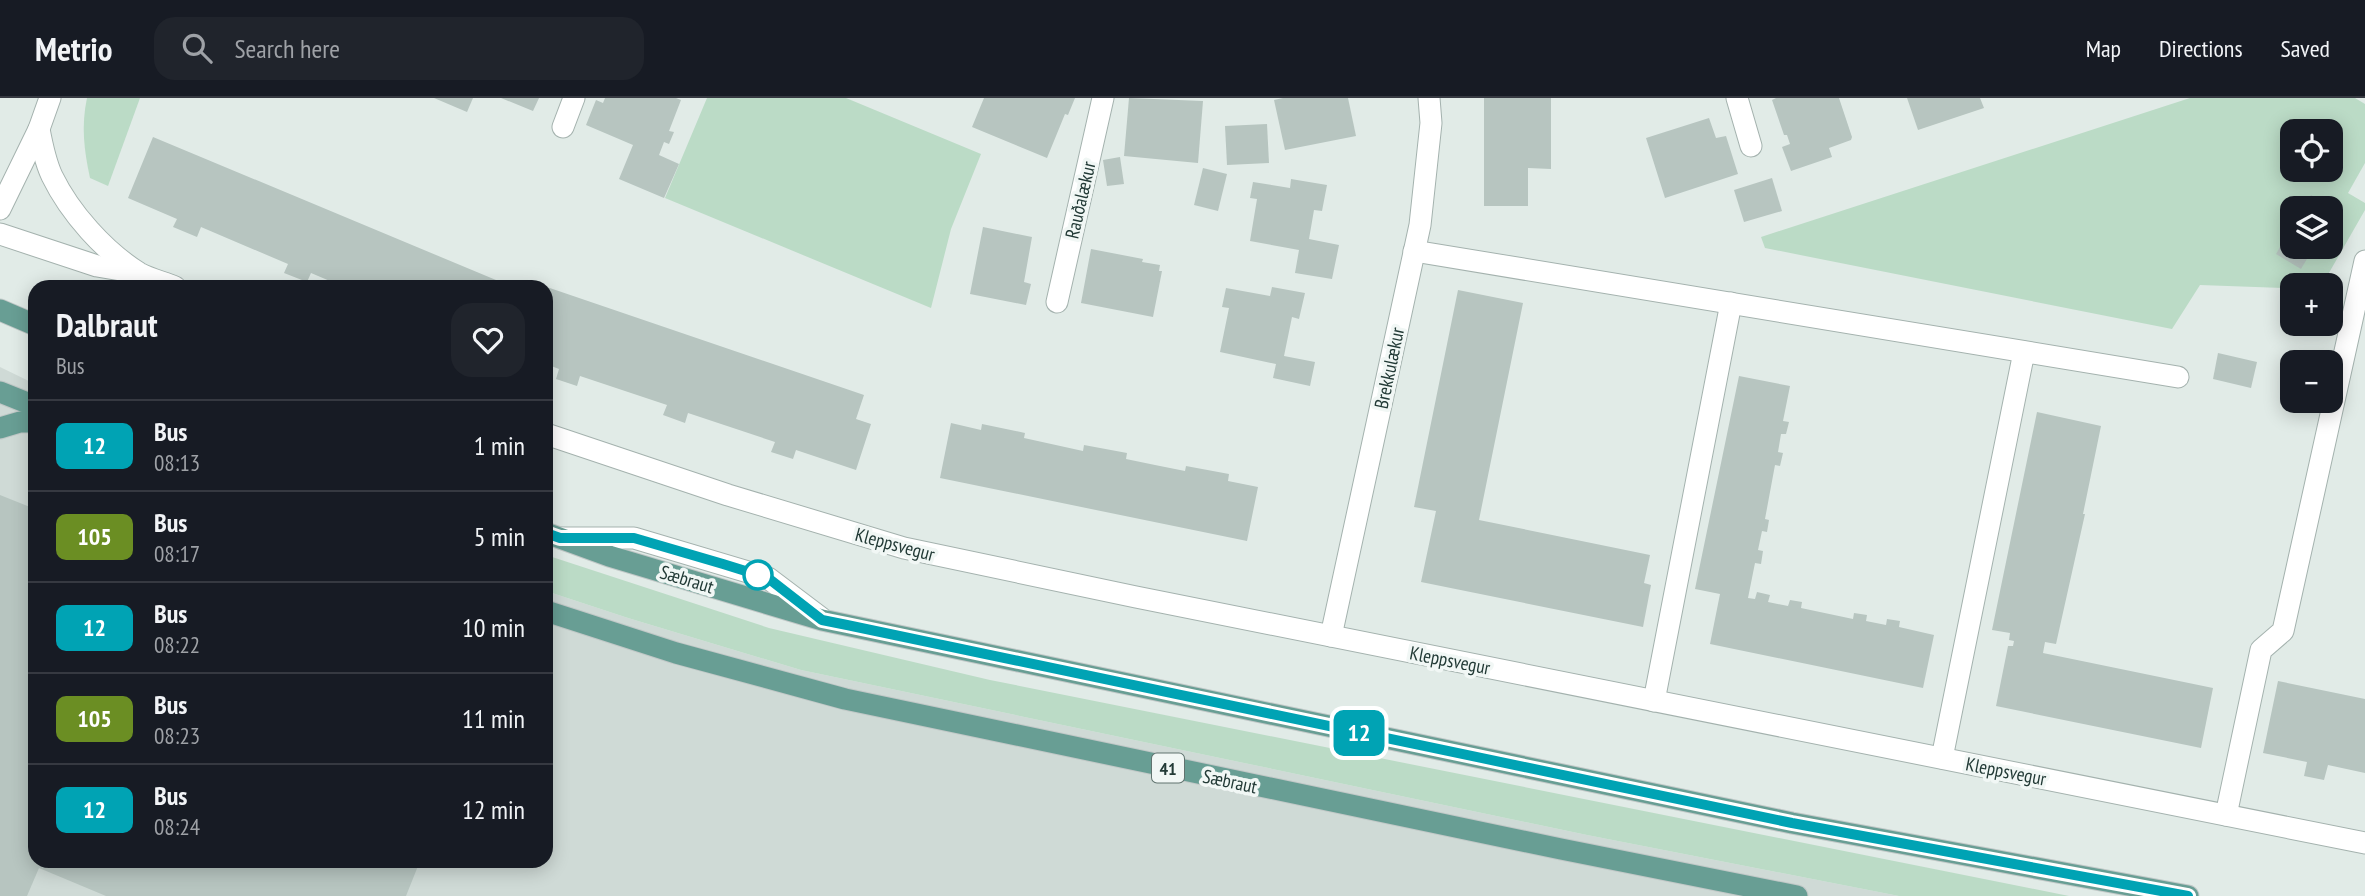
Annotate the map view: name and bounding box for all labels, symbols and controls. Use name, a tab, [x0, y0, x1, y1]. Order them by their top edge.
search box	[154, 17, 644, 80]
text: Metrio	[35, 27, 112, 70]
icon: search	[178, 29, 216, 67]
text: Search here	[234, 32, 340, 65]
text: Map	[2086, 33, 2121, 64]
text: Directions	[2159, 33, 2243, 64]
text: Saved	[2281, 33, 2330, 64]
map controls	[2280, 119, 2343, 413]
button: locate	[2280, 119, 2343, 182]
street label: Rauðalækur	[1059, 158, 1101, 241]
button: layers	[2280, 196, 2343, 259]
button: +	[2280, 273, 2343, 336]
text: Dalbraut	[56, 303, 158, 346]
button: heart	[451, 303, 525, 377]
street label: Brekkulækur	[1369, 324, 1409, 411]
button: −	[2280, 350, 2343, 413]
text: Bus	[56, 351, 85, 380]
text: Bus	[154, 415, 187, 448]
text: 1 min	[474, 429, 525, 462]
text: 12	[83, 430, 106, 461]
text: 08:13	[154, 448, 200, 477]
text: Bus	[154, 506, 187, 539]
text: 5 min	[474, 520, 525, 553]
text: 105	[77, 521, 112, 552]
street label: Kleppsvegur	[853, 522, 938, 566]
text: 08:17	[154, 539, 200, 568]
street label: Sæbraut	[657, 560, 717, 599]
unlabelled marker	[743, 560, 773, 590]
text: Bus	[154, 597, 187, 630]
text: 10 min	[462, 611, 525, 644]
text: 12	[83, 612, 106, 643]
text: 08:22	[154, 630, 200, 659]
street label: Kleppsvegur	[1408, 640, 1493, 680]
text: Bus	[154, 688, 187, 721]
text: 11 min	[462, 702, 525, 735]
text: 105	[77, 703, 112, 734]
line badge: 12	[1328, 710, 1390, 756]
text: 12	[1348, 717, 1370, 748]
text: 08:23	[154, 721, 200, 750]
street label: Kleppsvegur	[1964, 751, 2049, 791]
road number: 41	[1152, 754, 1184, 782]
street label: Sæbraut	[1201, 764, 1260, 799]
text: Bus	[154, 779, 187, 812]
text: 12 min	[462, 793, 525, 826]
text: 12	[83, 794, 106, 825]
text: 08:24	[154, 812, 200, 841]

